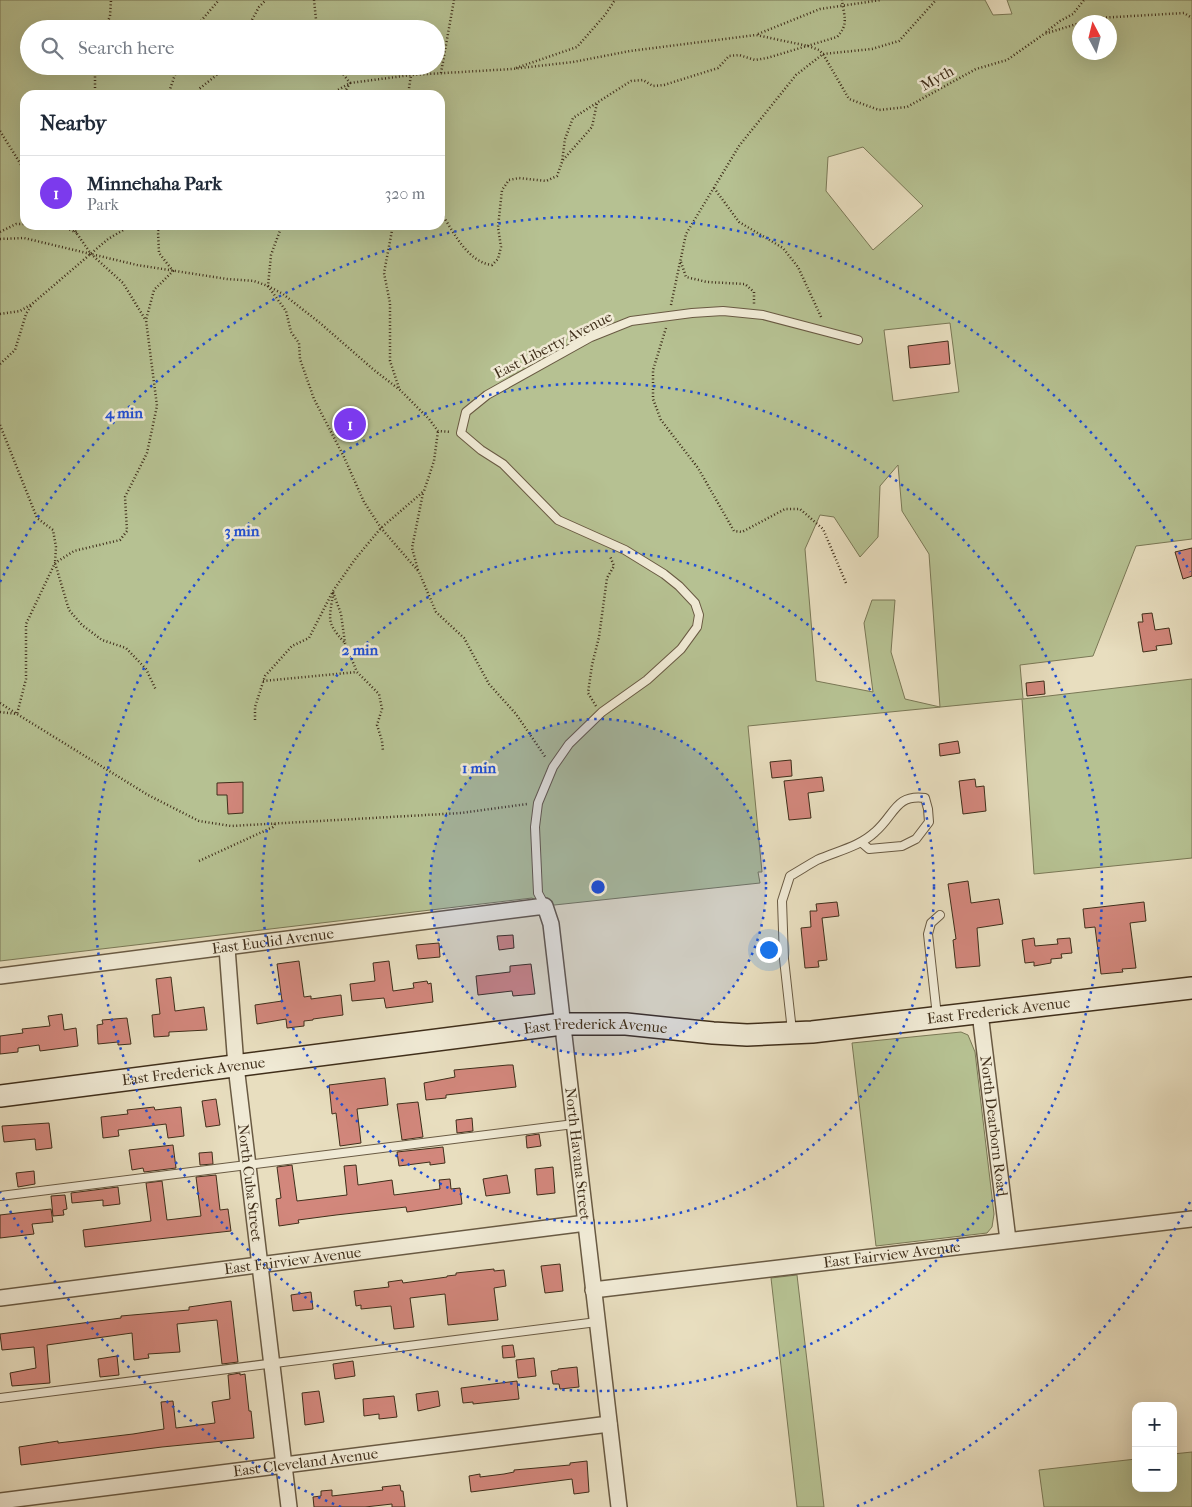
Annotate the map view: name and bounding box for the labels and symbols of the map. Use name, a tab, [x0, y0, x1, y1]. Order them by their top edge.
north arrow	[1072, 15, 1117, 60]
street label: Myth	[917, 61, 957, 94]
street label: East Liberty Avenue	[491, 307, 616, 383]
text: 4 min	[104, 404, 143, 422]
pin: 1	[334, 405, 366, 443]
text: 3 min	[225, 522, 260, 540]
text: 2 min	[342, 641, 379, 659]
text: 1 min	[462, 759, 496, 777]
centre of rings	[589, 878, 607, 896]
street label: East Euclid Avenue	[211, 924, 335, 958]
your location	[756, 937, 782, 963]
street label: East Frederick Avenue	[926, 993, 1072, 1028]
street label: East Frederick Avenue	[522, 1015, 669, 1038]
street label: East Frederick Avenue	[121, 1053, 267, 1089]
street label: North Dearborn Road	[976, 1055, 1012, 1198]
street label: North Havana Street	[561, 1087, 595, 1222]
street label: North Cuba Street	[234, 1123, 266, 1243]
street label: East Fairview Avenue	[822, 1237, 962, 1272]
street label: East Fairview Avenue	[223, 1243, 363, 1278]
street label: East Cleveland Avenue	[232, 1444, 380, 1480]

